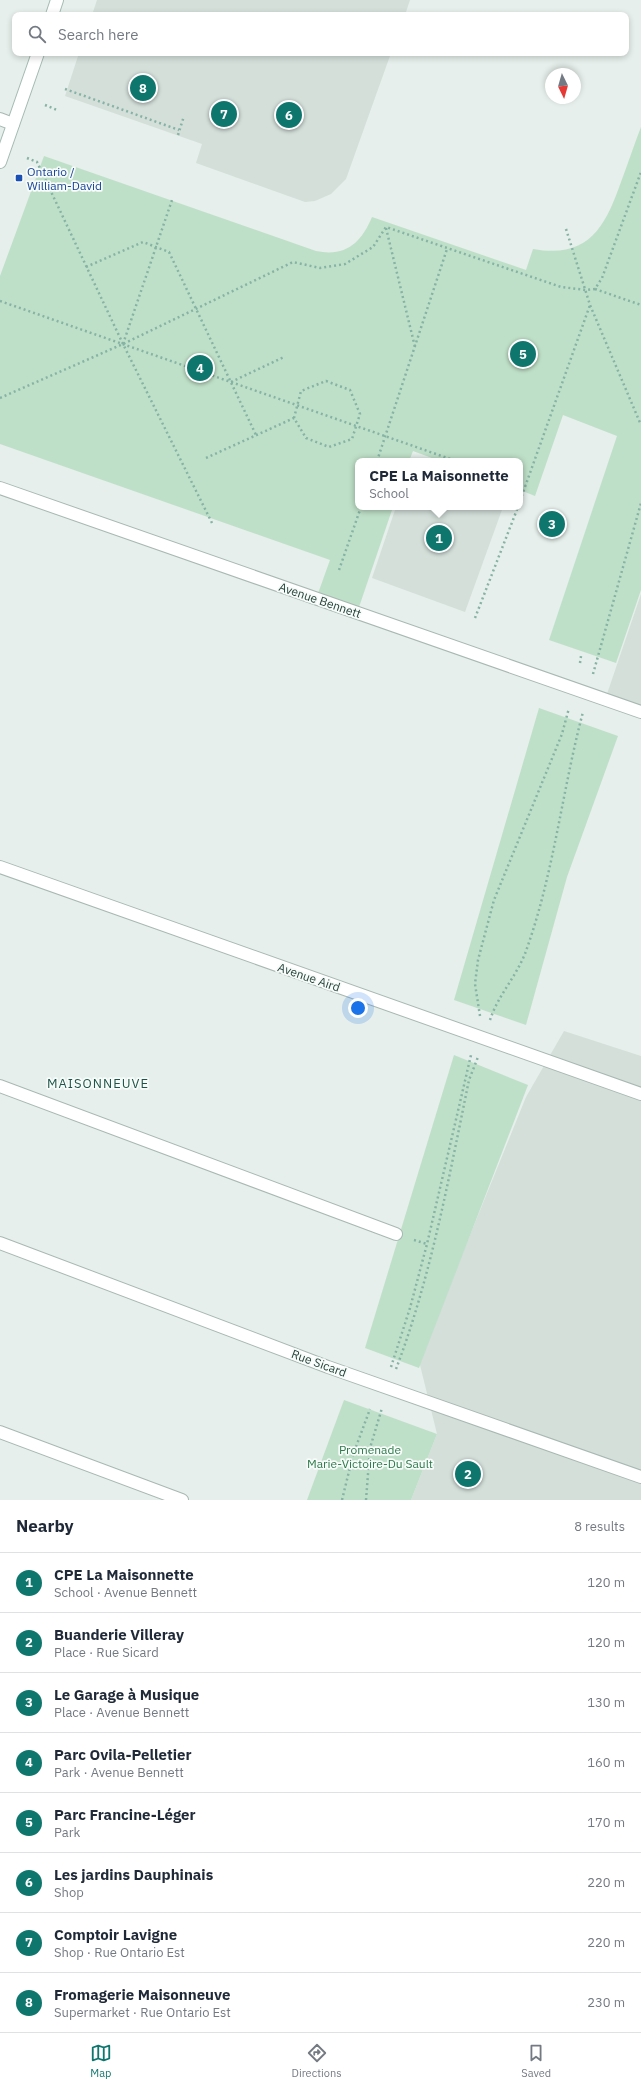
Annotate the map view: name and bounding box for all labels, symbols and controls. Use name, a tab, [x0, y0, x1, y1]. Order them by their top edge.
search box	[12, 12, 629, 56]
icon: search	[26, 23, 48, 45]
text: Search here	[58, 25, 138, 44]
north arrow	[545, 68, 581, 104]
pin: 8	[130, 73, 156, 103]
pin: 7	[211, 99, 237, 129]
pin: 6	[276, 100, 302, 130]
place label: Ontario / William-David	[27, 164, 102, 193]
marker: Ontario / William-David	[14, 173, 24, 183]
pin: 5	[510, 339, 536, 369]
pin: 4	[187, 353, 213, 383]
popup	[355, 458, 523, 510]
text: CPE La Maisonnette	[369, 466, 509, 485]
text: School	[369, 485, 409, 502]
pin: 3	[539, 509, 565, 539]
pin: 1	[426, 523, 452, 553]
street label: Avenue Bennett	[277, 579, 363, 621]
street label: Avenue Aird	[276, 959, 342, 995]
your location	[348, 998, 368, 1018]
district label: MAISONNEUVE	[47, 1075, 149, 1092]
street label: Rue Sicard	[289, 1346, 349, 1380]
park label: Promenade Marie-Victoire-Du Sault	[307, 1442, 433, 1471]
pin: 2	[455, 1459, 481, 1489]
text: Nearby	[16, 1515, 74, 1537]
text: 8 results	[574, 1518, 625, 1535]
text: CPE La Maisonnette	[54, 1565, 194, 1584]
text: 1	[25, 1574, 33, 1591]
text: 120 m	[587, 1574, 625, 1591]
text: School · Avenue Bennett	[54, 1584, 197, 1601]
text: Buanderie Villeray	[54, 1625, 184, 1644]
text: 2	[25, 1634, 33, 1651]
text: 120 m	[587, 1634, 625, 1651]
text: Place · Rue Sicard	[54, 1644, 159, 1661]
text: Le Garage à Musique	[54, 1685, 199, 1704]
text: 3	[25, 1694, 33, 1711]
text: 130 m	[587, 1694, 625, 1711]
text: Place · Avenue Bennett	[54, 1704, 189, 1721]
text: Parc Ovila-Pelletier	[54, 1745, 191, 1764]
text: 4	[25, 1754, 33, 1771]
text: 160 m	[587, 1754, 625, 1771]
text: Park · Avenue Bennett	[54, 1764, 184, 1781]
text: Parc Francine-Léger	[54, 1805, 196, 1824]
text: 5	[25, 1814, 33, 1831]
text: 170 m	[587, 1814, 625, 1831]
text: Park	[54, 1824, 80, 1841]
text: Les jardins Dauphinais	[54, 1865, 213, 1884]
text: 6	[25, 1874, 33, 1891]
text: 220 m	[587, 1874, 625, 1891]
text: Shop	[54, 1884, 84, 1901]
text: Comptoir Lavigne	[54, 1925, 177, 1944]
text: 7	[25, 1934, 33, 1951]
text: 220 m	[587, 1934, 625, 1951]
text: Shop · Rue Ontario Est	[54, 1944, 185, 1961]
text: Fromagerie Maisonneuve	[54, 1985, 230, 2004]
text: 8	[25, 1994, 33, 2011]
text: 230 m	[587, 1994, 625, 2011]
text: Supermarket · Rue Ontario Est	[54, 2004, 231, 2021]
tab: Map	[90, 2042, 112, 2080]
tab: Directions	[292, 2042, 342, 2080]
tab: Saved	[521, 2042, 551, 2080]

